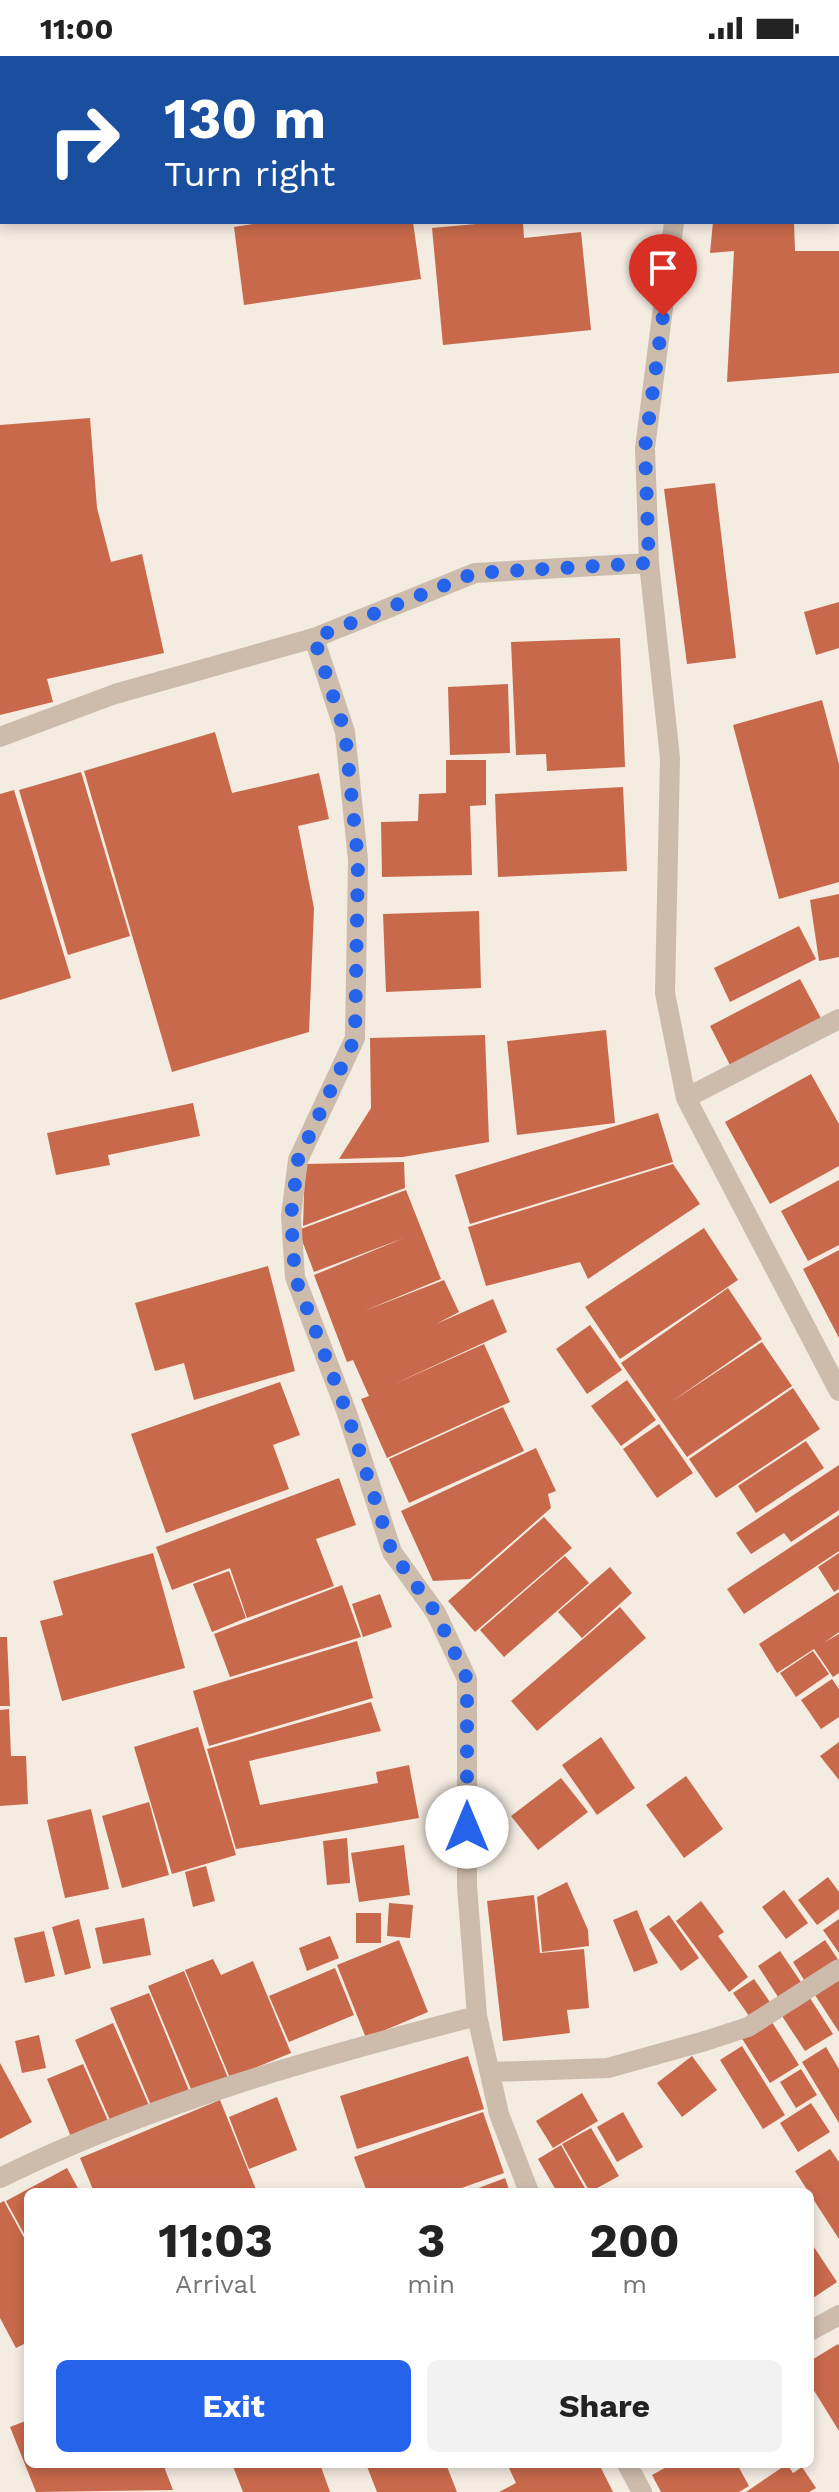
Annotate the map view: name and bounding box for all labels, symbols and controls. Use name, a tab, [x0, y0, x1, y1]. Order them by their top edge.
text: 11:00	[40, 11, 114, 46]
text: 130 m	[164, 86, 326, 152]
icon: right	[32, 88, 136, 192]
text: Turn right	[164, 153, 335, 195]
pin	[629, 234, 697, 316]
icon: arrive	[641, 246, 685, 290]
position arrow	[425, 1785, 509, 1869]
text: 11:03	[158, 2212, 273, 2269]
text: 3	[417, 2212, 445, 2269]
text: 200	[589, 2212, 680, 2269]
text: Arrival	[175, 2269, 256, 2299]
text: min	[407, 2269, 455, 2299]
text: m	[622, 2269, 647, 2299]
button: Exit	[56, 2360, 411, 2452]
button: Share	[427, 2360, 782, 2452]

